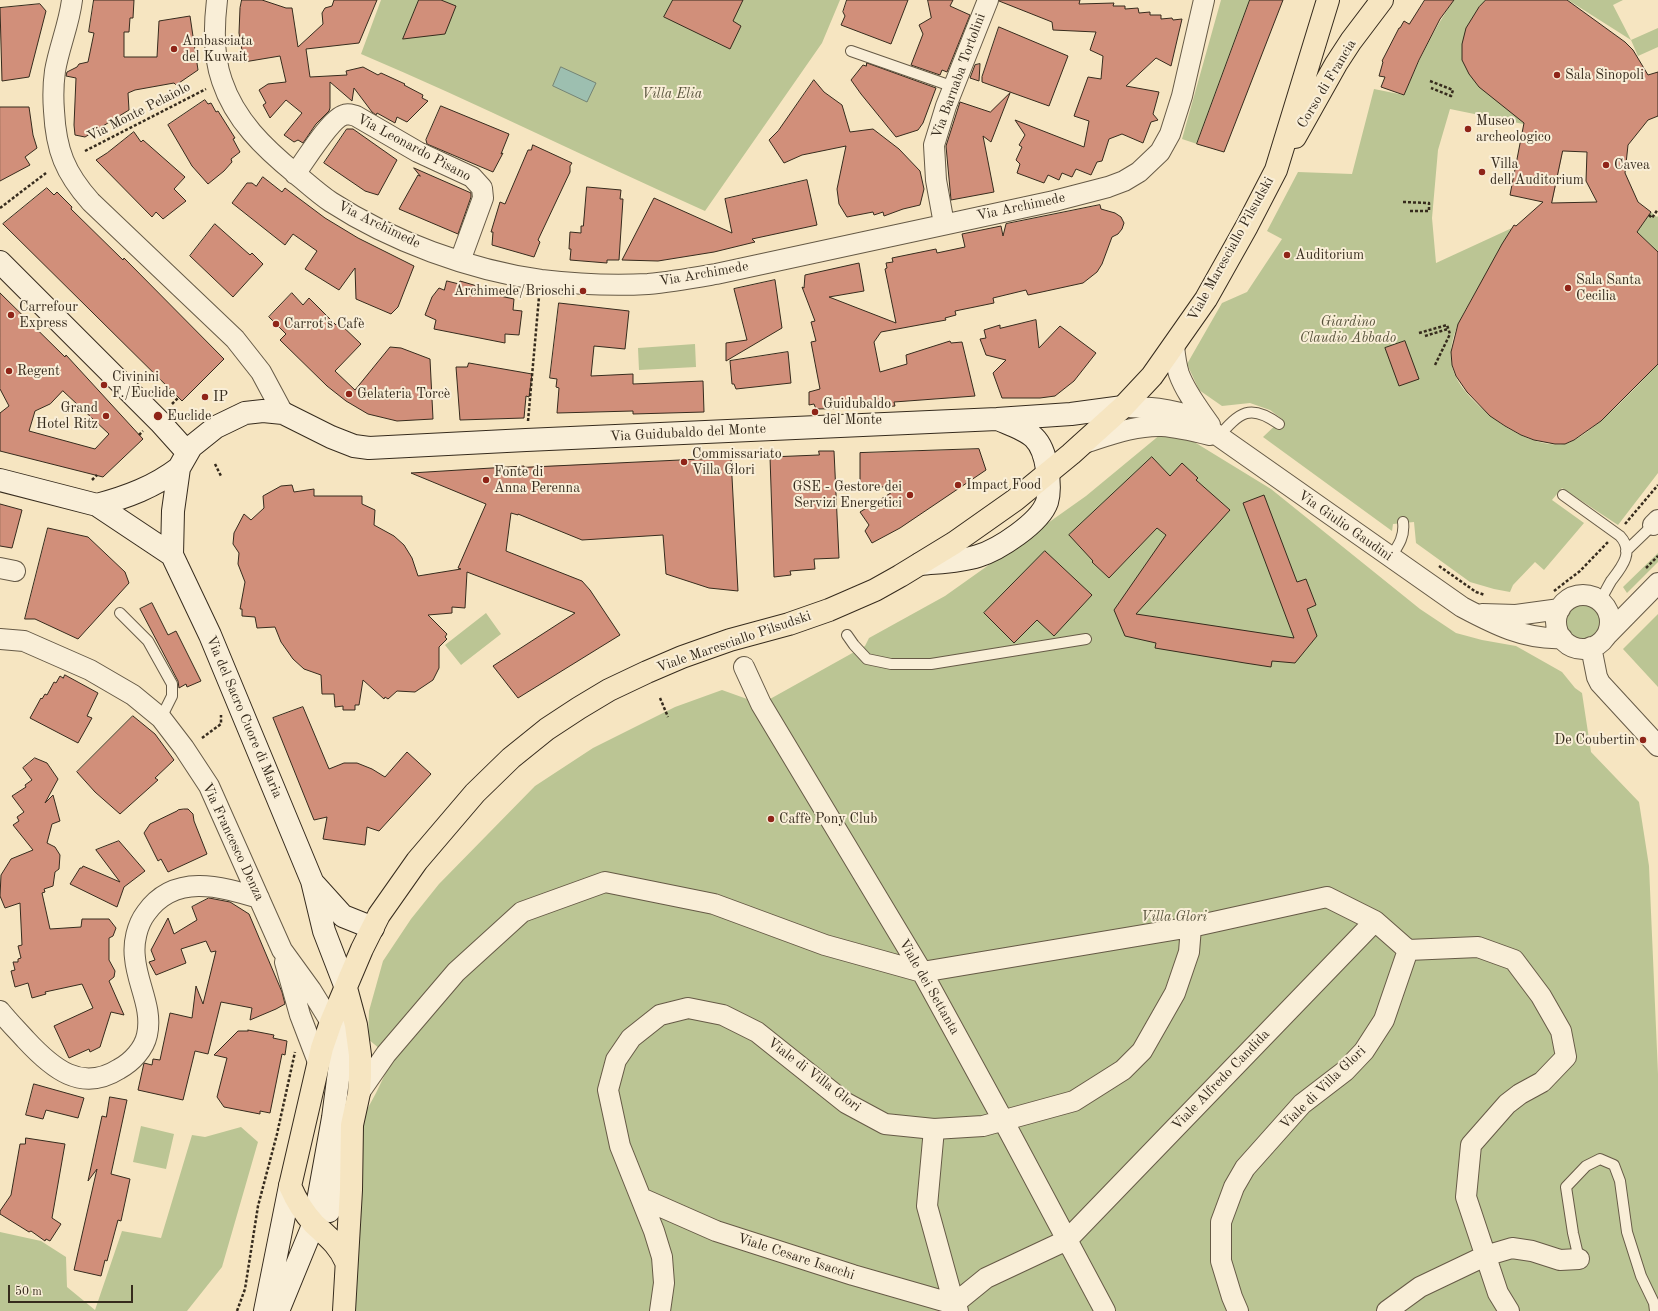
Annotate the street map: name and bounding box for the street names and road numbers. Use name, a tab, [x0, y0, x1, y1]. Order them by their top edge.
street label: Via Barnaba Tortolini	[929, 11, 989, 141]
street label: Corso di Francia	[1294, 37, 1360, 131]
street label: Via Monte Pelaiolo	[85, 79, 193, 145]
street label: Via Leonardo Pisano	[354, 111, 474, 185]
street label: Viale Maresciallo Pilsudski	[1184, 174, 1278, 324]
street label: Via Archimede	[975, 189, 1067, 225]
street label: Via Archimede	[335, 198, 423, 252]
street label: Via Archimede	[658, 258, 750, 290]
street label: Via Guidubaldo del Monte	[610, 421, 766, 445]
street label: Via Giulio Gaudini	[1295, 487, 1395, 565]
street label: Viale Maresciallo Pilsudski	[655, 608, 813, 676]
street label: Via del Sacro Cuore di Maria	[202, 633, 286, 801]
street label: Via Francesco Denza	[198, 780, 268, 904]
street label: Viale dei Settanta	[895, 936, 963, 1038]
street label: Viale Alfredo Candida	[1169, 1026, 1273, 1134]
street label: Viale di Villa Glori	[764, 1034, 864, 1116]
street label: Viale di Villa Glori	[1277, 1043, 1369, 1133]
street label: Viale Cesare Isacchi	[735, 1230, 857, 1284]

